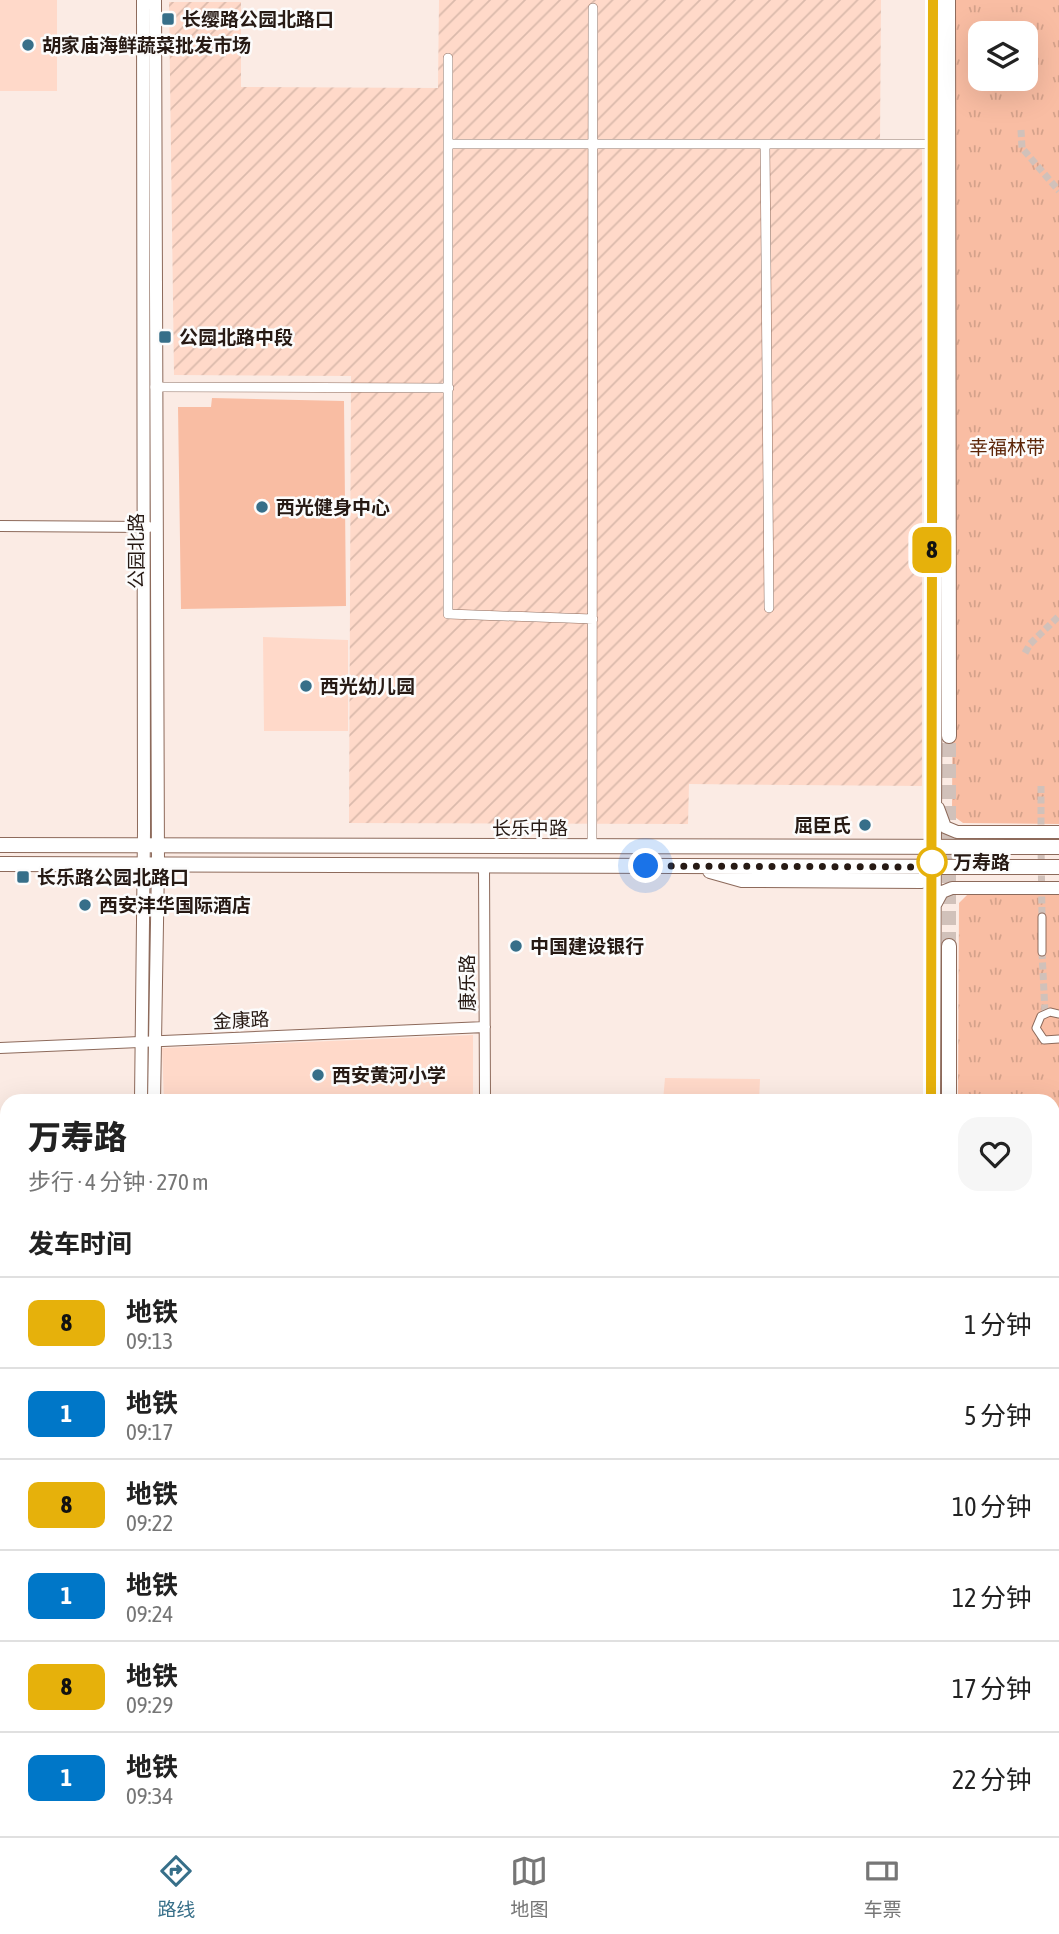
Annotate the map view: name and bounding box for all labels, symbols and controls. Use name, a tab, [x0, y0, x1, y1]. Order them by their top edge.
place label: 长缨路公园北路口	[182, 8, 334, 30]
marker: 长缨路公园北路口	[160, 11, 176, 27]
map controls	[968, 21, 1038, 91]
button: layers	[968, 21, 1038, 91]
place label: 胡家庙海鲜蔬菜批发市场	[42, 34, 251, 56]
marker: 胡家庙海鲜蔬菜批发市场	[20, 37, 36, 53]
place label: 公园北路中段	[179, 326, 293, 348]
marker: 公园北路中段	[157, 329, 173, 345]
park label: 幸福林带	[969, 436, 1045, 458]
place label: 西光健身中心	[276, 496, 390, 518]
marker: 西光健身中心	[254, 499, 270, 515]
street label: 公园北路	[125, 513, 147, 589]
line badge: 8	[909, 527, 955, 573]
text: 8	[926, 536, 938, 563]
place label: 西光幼儿园	[320, 675, 415, 697]
marker: 西光幼儿园	[298, 678, 314, 694]
place label: 屈臣氏	[794, 814, 851, 836]
street label: 长乐中路	[492, 817, 568, 839]
marker: 屈臣氏	[857, 817, 873, 833]
marker: 万寿路	[917, 847, 947, 877]
your location	[628, 848, 663, 883]
place label: 万寿路	[953, 851, 1010, 873]
place label: 长乐路公园北路口	[37, 866, 189, 888]
marker: 长乐路公园北路口	[15, 869, 31, 885]
place label: 西安沣华国际酒店	[99, 894, 251, 916]
marker: 西安沣华国际酒店	[77, 897, 93, 913]
place label: 中国建设银行	[530, 935, 644, 957]
marker: 中国建设银行	[508, 938, 524, 954]
street label: 康乐路	[456, 954, 478, 1012]
street label: 金康路	[212, 1008, 270, 1032]
place label: 西安黄河小学	[332, 1064, 446, 1086]
marker: 西安黄河小学	[310, 1067, 326, 1083]
button: heart	[958, 1117, 1032, 1191]
text: 万寿路	[28, 1118, 127, 1156]
text: 步行 · 4 分钟 · 270 m	[28, 1169, 209, 1195]
text: 发车时间	[28, 1229, 132, 1259]
text: 地铁	[126, 1297, 178, 1327]
text: 8	[61, 1309, 72, 1336]
text: 1 分钟	[964, 1310, 1032, 1340]
text: 09:13	[126, 1328, 173, 1354]
text: 地铁	[126, 1388, 178, 1418]
text: 1	[61, 1400, 72, 1427]
text: 5 分钟	[964, 1401, 1032, 1431]
text: 09:17	[126, 1419, 173, 1445]
text: 地铁	[126, 1479, 178, 1509]
text: 8	[61, 1491, 72, 1518]
text: 10 分钟	[952, 1492, 1032, 1522]
text: 09:22	[126, 1510, 173, 1536]
text: 地铁	[126, 1570, 178, 1600]
text: 1	[61, 1582, 72, 1609]
text: 12 分钟	[952, 1583, 1032, 1613]
text: 09:24	[126, 1601, 173, 1627]
text: 地铁	[126, 1661, 178, 1691]
text: 8	[61, 1673, 72, 1700]
text: 17 分钟	[952, 1674, 1032, 1704]
text: 09:29	[126, 1692, 173, 1718]
text: 地铁	[126, 1752, 178, 1782]
text: 1	[61, 1764, 72, 1791]
text: 22 分钟	[952, 1765, 1032, 1795]
text: 09:34	[126, 1783, 173, 1809]
tab: 路线	[157, 1852, 196, 1921]
tab: 地图	[510, 1852, 549, 1921]
tab: 车票	[863, 1852, 902, 1921]

